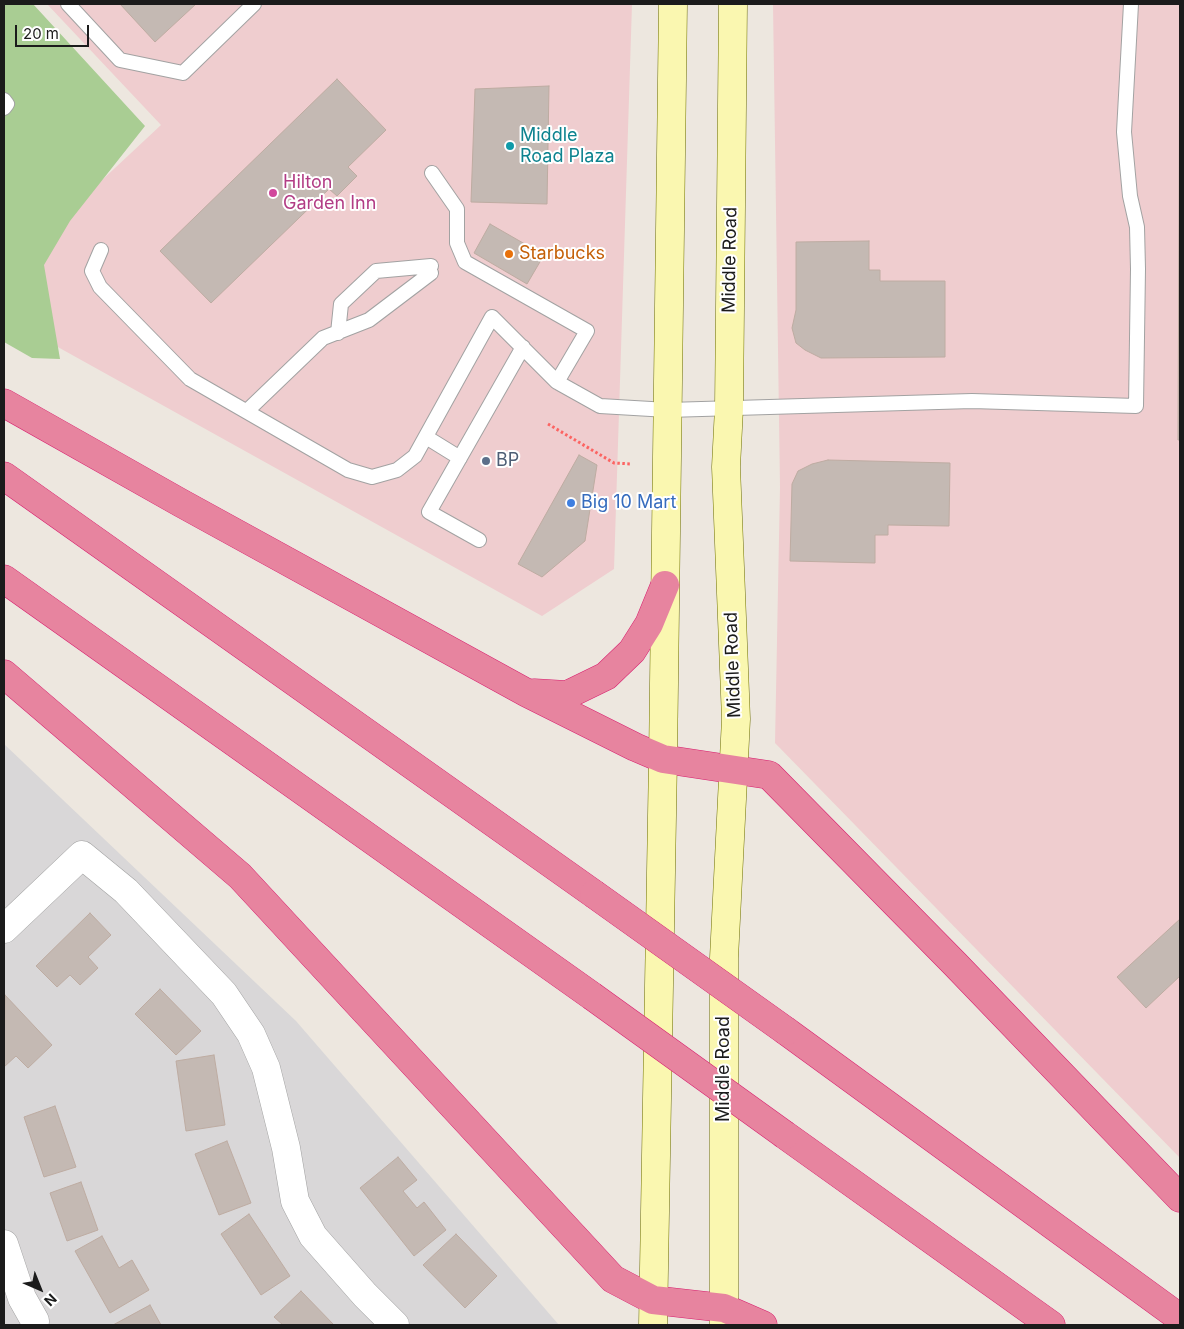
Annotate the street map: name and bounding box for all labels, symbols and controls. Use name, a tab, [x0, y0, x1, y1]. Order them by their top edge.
scale bar	[18, 15, 91, 47]
text: 20 m	[23, 24, 59, 43]
place label: Middle Road Plaza	[520, 125, 614, 168]
marker: Middle Road Plaza	[504, 140, 516, 152]
place label: Hilton Garden Inn	[283, 172, 376, 214]
marker: Hilton Garden Inn	[267, 187, 279, 199]
street label: Middle Road	[718, 207, 742, 313]
place label: Starbucks	[519, 243, 605, 265]
marker: Starbucks	[503, 248, 515, 260]
place label: BP	[496, 450, 519, 472]
marker: BP	[480, 455, 492, 467]
place label: Big 10 Mart	[581, 492, 676, 514]
marker: Big 10 Mart	[565, 497, 577, 509]
street label: Middle Road	[720, 612, 746, 718]
street label: Middle Road	[713, 1016, 735, 1122]
north arrow	[15, 1264, 65, 1314]
text: N	[41, 1290, 61, 1310]

